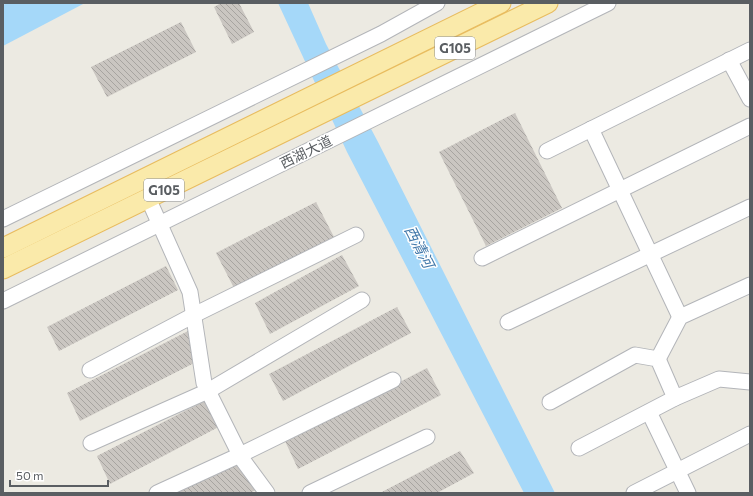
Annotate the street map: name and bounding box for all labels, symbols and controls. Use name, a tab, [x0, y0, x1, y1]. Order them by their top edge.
road number: G105	[435, 37, 475, 59]
street label: 西湖大道	[277, 132, 335, 171]
road number: G105	[144, 179, 184, 201]
water label: 西清河	[402, 222, 439, 273]
scale bar	[10, 462, 108, 488]
text: 50 m	[16, 468, 44, 482]

